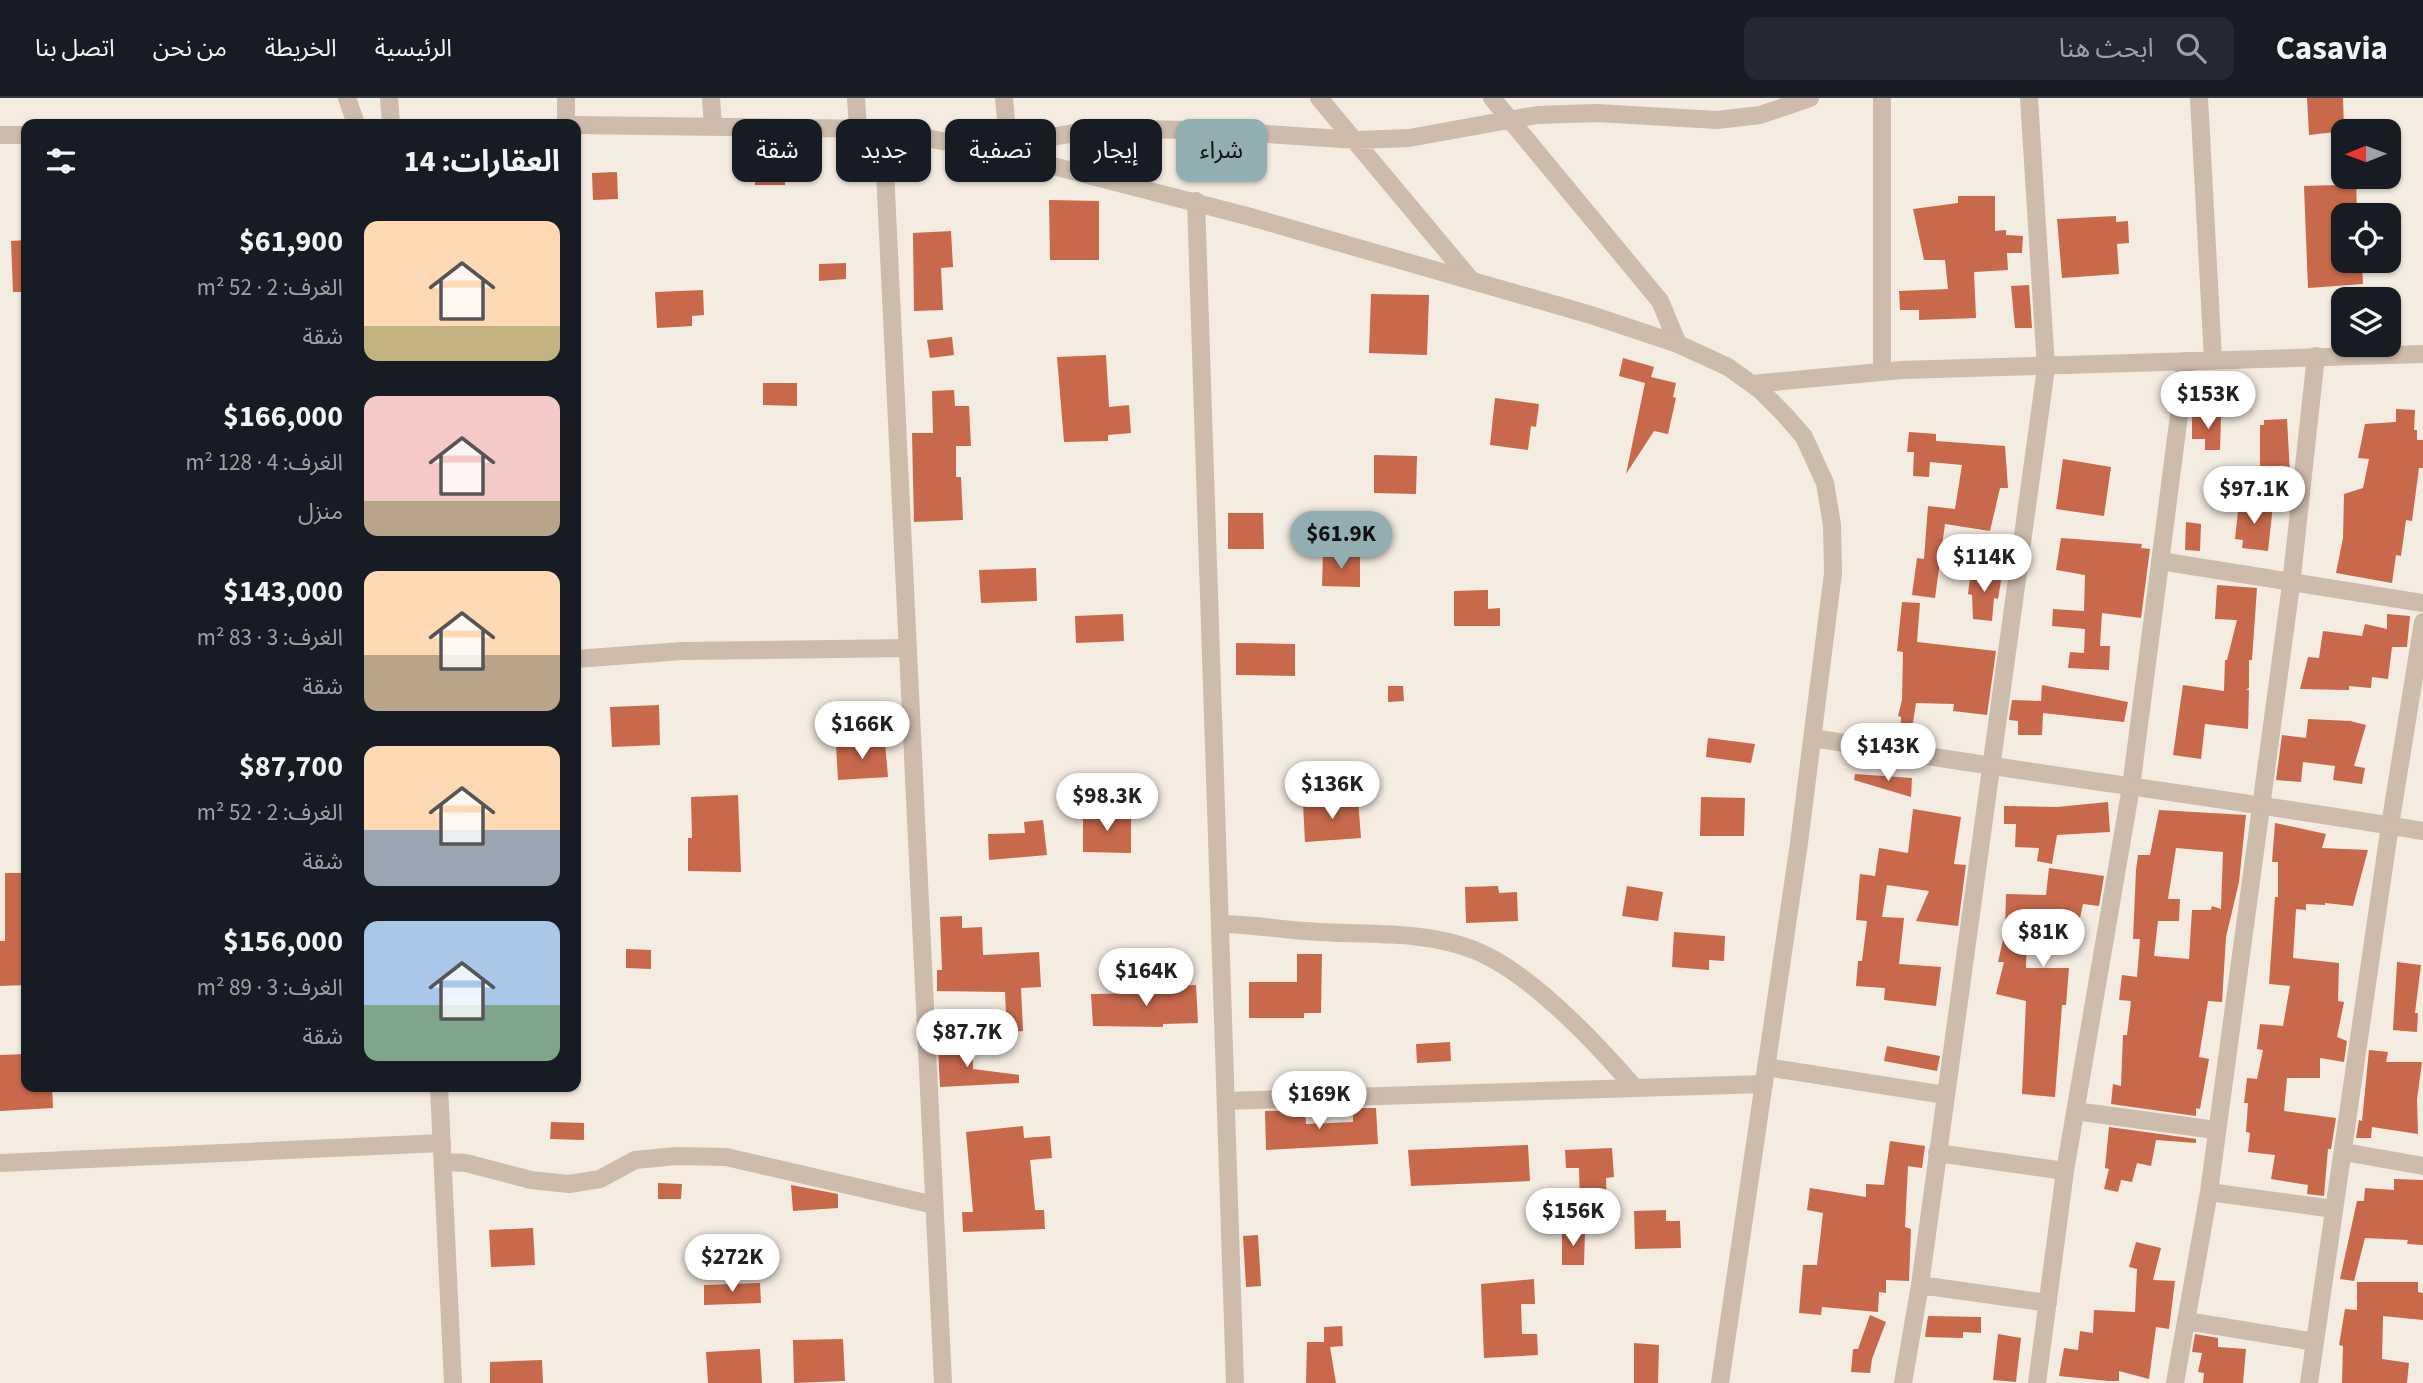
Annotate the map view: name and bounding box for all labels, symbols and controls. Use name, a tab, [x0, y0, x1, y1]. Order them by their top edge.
search box	[1744, 17, 2234, 80]
text: Casavia	[2276, 25, 2388, 72]
icon: search	[2172, 29, 2210, 67]
text: ابحث هنا	[2059, 30, 2154, 67]
text: اتصل بنا	[35, 31, 115, 66]
text: من نحن	[153, 31, 227, 66]
text: الخريطة	[265, 31, 337, 66]
text: الرئيسية	[375, 31, 452, 66]
chip: شقة	[732, 119, 822, 182]
chip: جديد	[836, 119, 931, 182]
chip: تصفية	[945, 119, 1056, 182]
chip: إيجار	[1070, 119, 1162, 182]
chip: شراء	[1176, 119, 1267, 182]
north arrow	[2331, 119, 2401, 189]
map controls	[2331, 119, 2401, 357]
text: العقارات: 14	[404, 140, 560, 183]
icon: filters	[42, 142, 80, 180]
button: locate	[2331, 203, 2401, 273]
text: $61,900	[239, 220, 343, 263]
icon: home	[420, 249, 504, 333]
text: الغرف: 2 · 52 m²	[197, 271, 343, 304]
button: layers	[2331, 287, 2401, 357]
text: شقة	[302, 320, 343, 353]
pin: $153K	[2159, 372, 2257, 431]
text: $153K	[2177, 377, 2239, 410]
text: $166,000	[223, 395, 343, 438]
icon: home	[420, 424, 504, 508]
text: الغرف: 4 · 128 m²	[185, 446, 343, 479]
pin: $97.1K	[2197, 466, 2311, 526]
text: $97.1K	[2219, 472, 2289, 505]
text: منزل	[298, 495, 343, 528]
pin: $61.9K	[1284, 512, 1398, 571]
text: $61.9K	[1306, 517, 1376, 550]
pin: $114K	[1935, 534, 2033, 594]
text: $114K	[1953, 540, 2015, 573]
text: $143,000	[223, 570, 343, 613]
icon: home	[420, 599, 504, 683]
text: الغرف: 3 · 83 m²	[197, 621, 343, 654]
text: شقة	[302, 670, 343, 703]
pin: $166K	[813, 702, 911, 761]
text: $166K	[831, 707, 893, 740]
pin: $143K	[1839, 724, 1937, 783]
text: $143K	[1857, 729, 1919, 762]
text: $87,700	[239, 745, 343, 788]
pin: $136K	[1283, 762, 1381, 821]
text: $136K	[1301, 767, 1363, 800]
icon: home	[420, 774, 504, 858]
pin: $98.3K	[1050, 774, 1164, 833]
text: $98.3K	[1072, 779, 1142, 812]
text: الغرف: 2 · 52 m²	[197, 796, 343, 829]
text: شقة	[302, 845, 343, 878]
pin: $81K	[2002, 910, 2084, 969]
text: $81K	[2018, 915, 2068, 948]
text: $156,000	[223, 920, 343, 963]
pin: $164K	[1097, 948, 1195, 1008]
icon: home	[420, 949, 504, 1033]
text: $164K	[1115, 954, 1177, 987]
text: الغرف: 3 · 89 m²	[197, 971, 343, 1004]
pin: $87.7K	[910, 1010, 1024, 1069]
text: $87.7K	[932, 1015, 1002, 1048]
text: شقة	[302, 1020, 343, 1053]
pin: $169K	[1270, 1072, 1368, 1131]
text: $169K	[1288, 1077, 1350, 1110]
pin: $156K	[1524, 1188, 1622, 1248]
text: $156K	[1542, 1194, 1604, 1227]
pin: $272K	[683, 1234, 781, 1294]
text: $272K	[701, 1240, 763, 1273]

